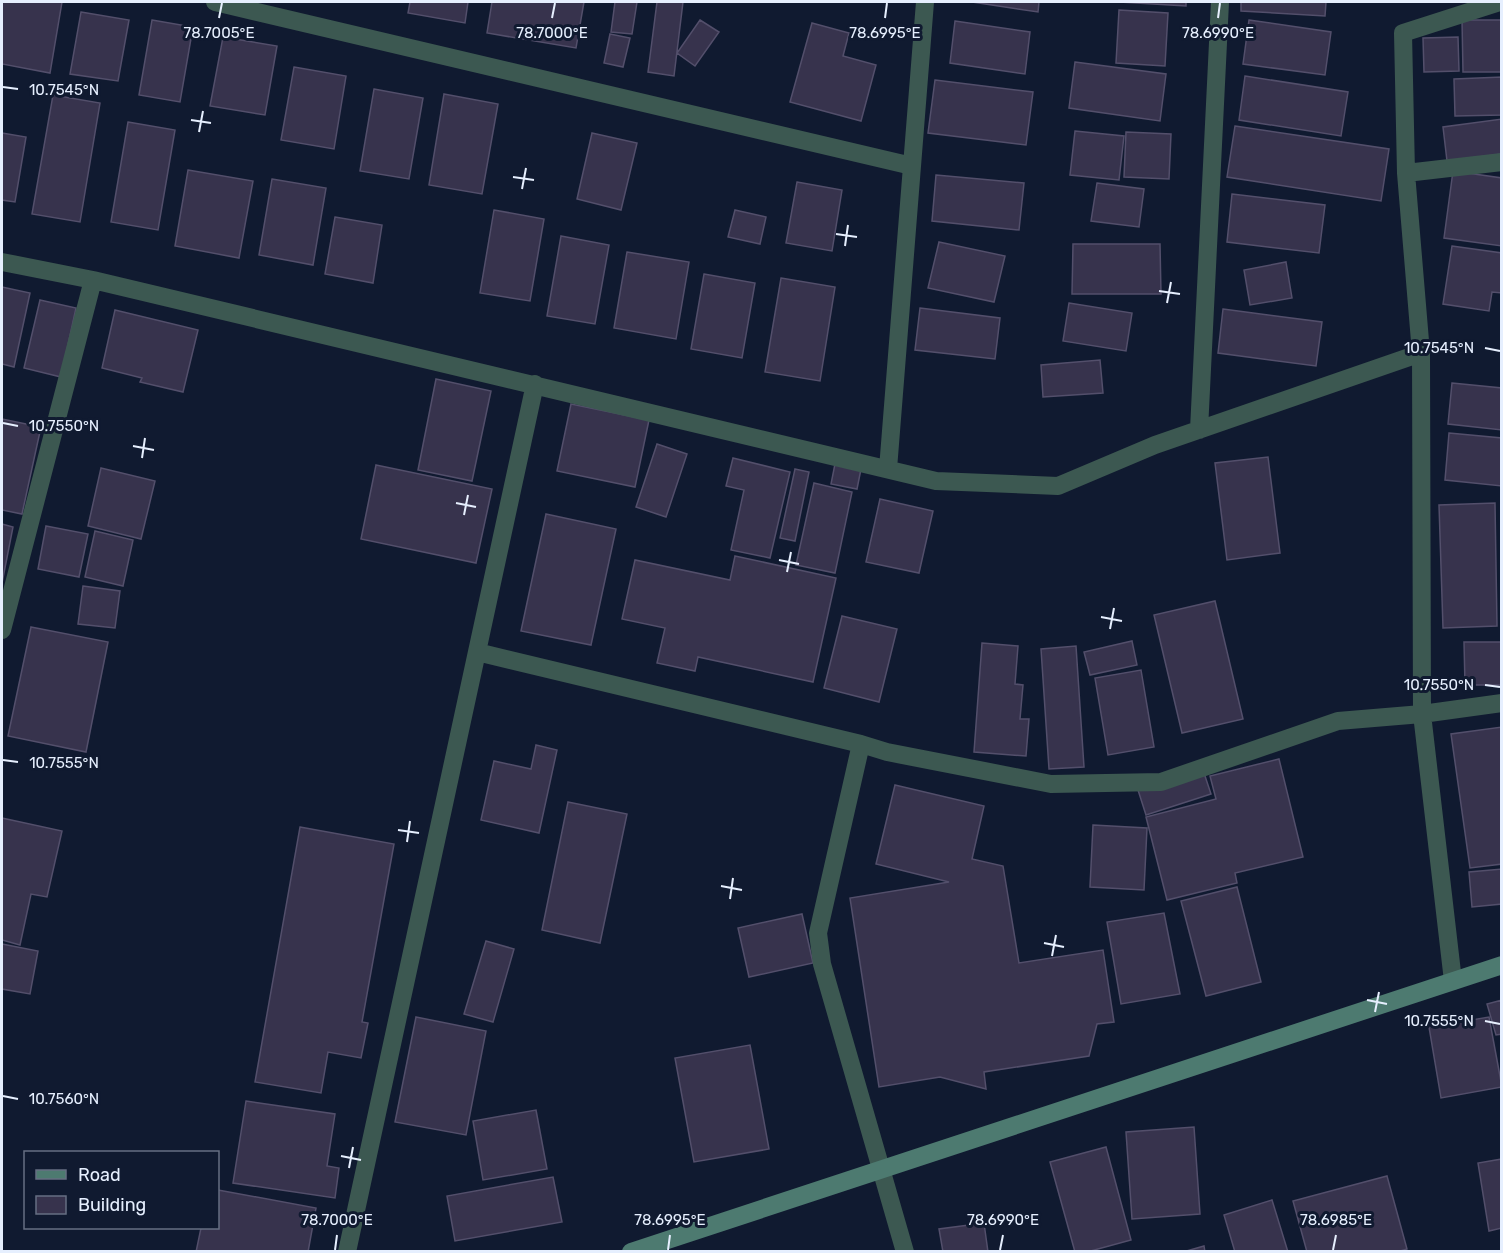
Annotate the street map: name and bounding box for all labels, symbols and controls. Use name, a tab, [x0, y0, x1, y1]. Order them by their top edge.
text: 78.7005°E	[184, 24, 254, 42]
text: 78.7000°E	[516, 24, 588, 42]
text: 78.6995°E	[849, 24, 921, 42]
text: 78.6990°E	[1182, 24, 1254, 42]
text: 10.7545°N	[29, 81, 99, 99]
text: 10.7545°N	[1404, 339, 1474, 357]
text: 10.7550°N	[29, 417, 99, 435]
text: 10.7550°N	[1404, 676, 1474, 694]
text: 10.7555°N	[29, 754, 99, 772]
text: 10.7555°N	[1404, 1012, 1474, 1030]
text: 10.7560°N	[29, 1090, 99, 1108]
legend	[24, 1151, 219, 1229]
text: Road	[78, 1164, 121, 1186]
text: Building	[78, 1194, 146, 1216]
text: 78.7000°E	[301, 1211, 373, 1229]
text: 78.6995°E	[634, 1211, 706, 1229]
text: 78.6990°E	[967, 1211, 1039, 1229]
text: 78.6985°E	[1300, 1211, 1372, 1229]

